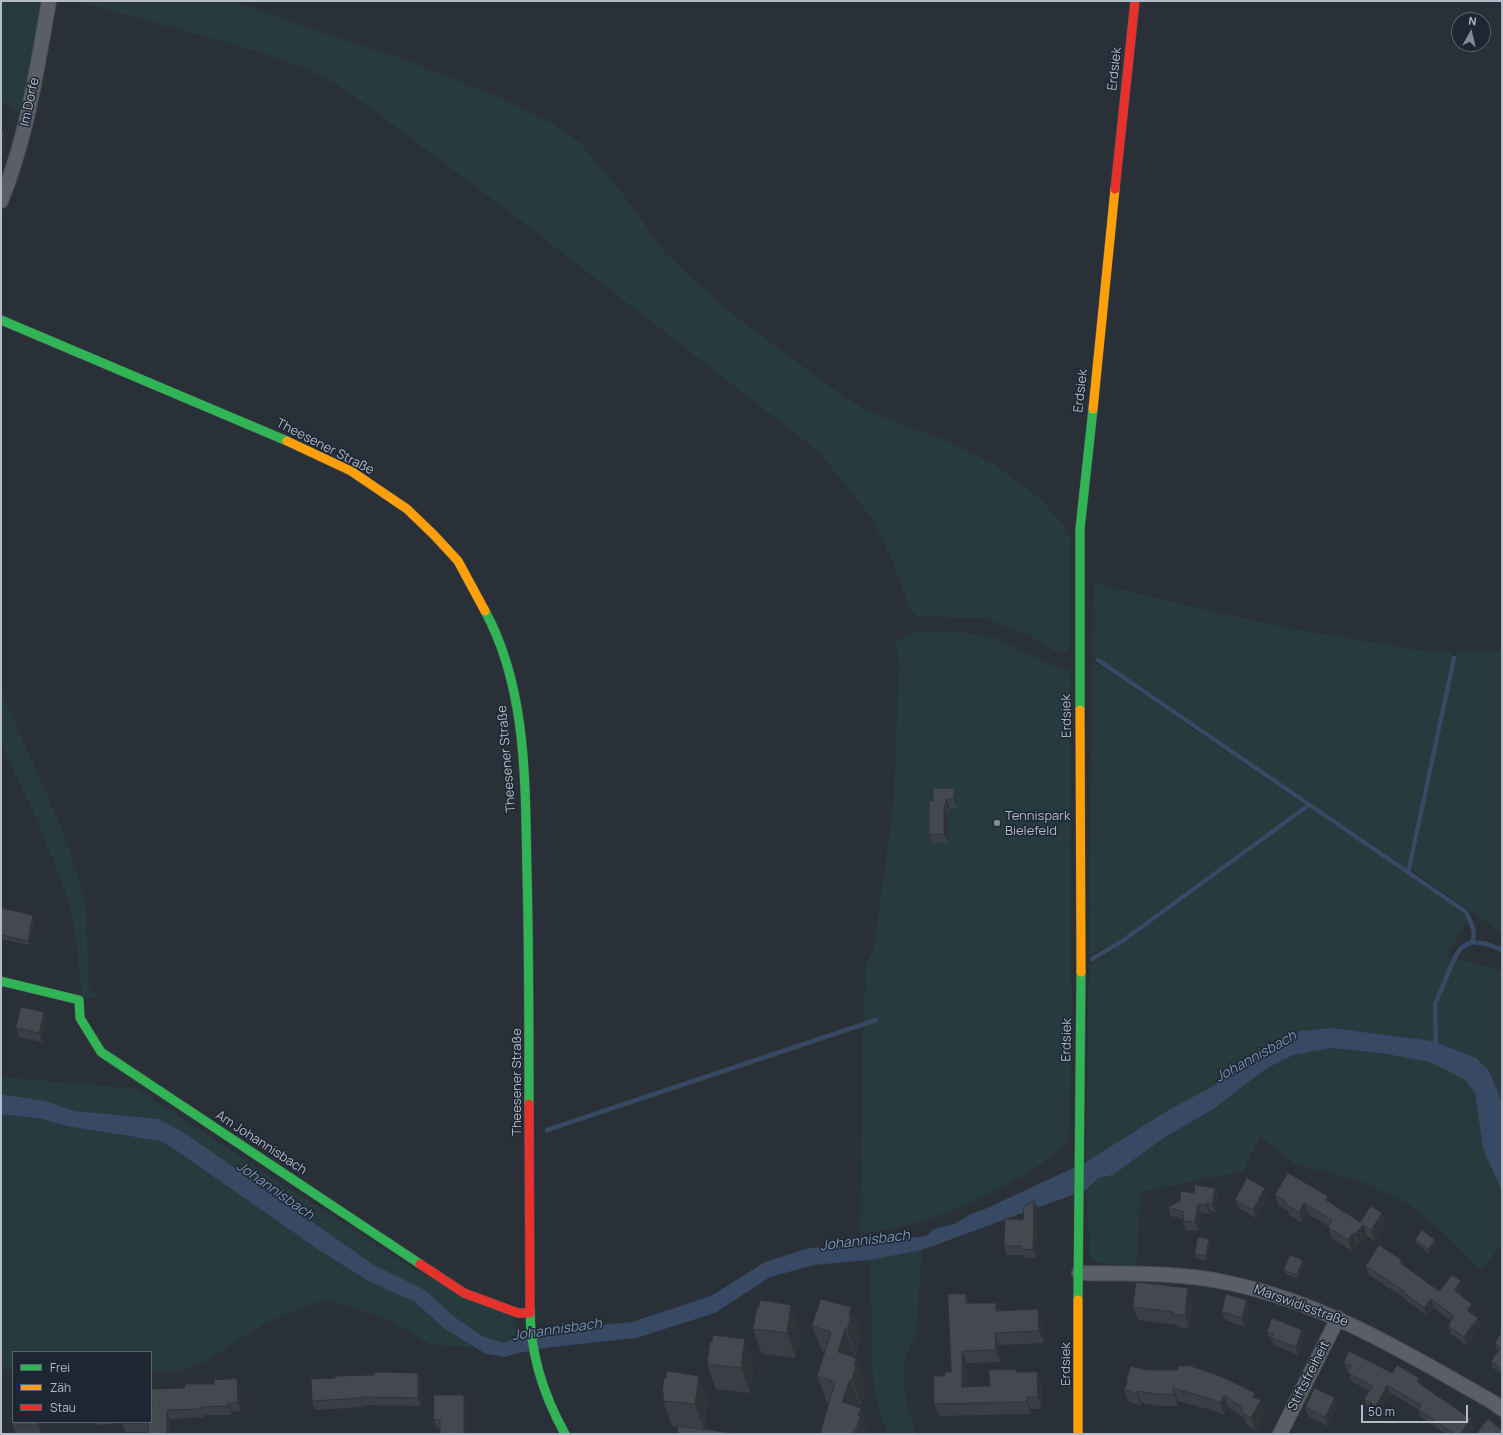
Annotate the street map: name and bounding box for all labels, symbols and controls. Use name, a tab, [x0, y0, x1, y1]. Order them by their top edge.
north arrow	[1451, 12, 1491, 52]
text: N	[1468, 13, 1478, 29]
street label: Erdsiek	[1105, 47, 1125, 91]
street label: Im Dorfe	[17, 76, 43, 128]
street label: Erdsiek	[1071, 369, 1091, 413]
street label: Theesener Straße	[273, 416, 377, 478]
street label: Erdsiek	[1059, 694, 1075, 738]
street label: Theesener Straße	[495, 705, 519, 813]
place label: Tennispark Bielefeld	[1005, 808, 1070, 839]
marker: Tennispark Bielefeld	[992, 818, 1002, 828]
street label: Erdsiek	[1059, 1018, 1075, 1062]
street label: Theesener Straße	[509, 1028, 525, 1136]
water label: Johannisbach	[1212, 1028, 1300, 1086]
street label: Am Johannisbach	[212, 1108, 310, 1178]
water label: Johannisbach	[233, 1158, 317, 1224]
water label: Johannisbach	[819, 1227, 911, 1255]
street label: Marswidisstraße	[1252, 1282, 1350, 1330]
water label: Johannisbach	[511, 1315, 603, 1345]
street label: Stiftsfreiheit	[1285, 1338, 1333, 1414]
street label: Erdsiek	[1058, 1342, 1074, 1386]
legend	[12, 1351, 152, 1423]
text: Frei	[50, 1359, 70, 1376]
text: Zäh	[50, 1379, 71, 1396]
scale bar	[1363, 1397, 1470, 1423]
text: Stau	[50, 1399, 76, 1416]
text: 50 m	[1368, 1403, 1395, 1420]

